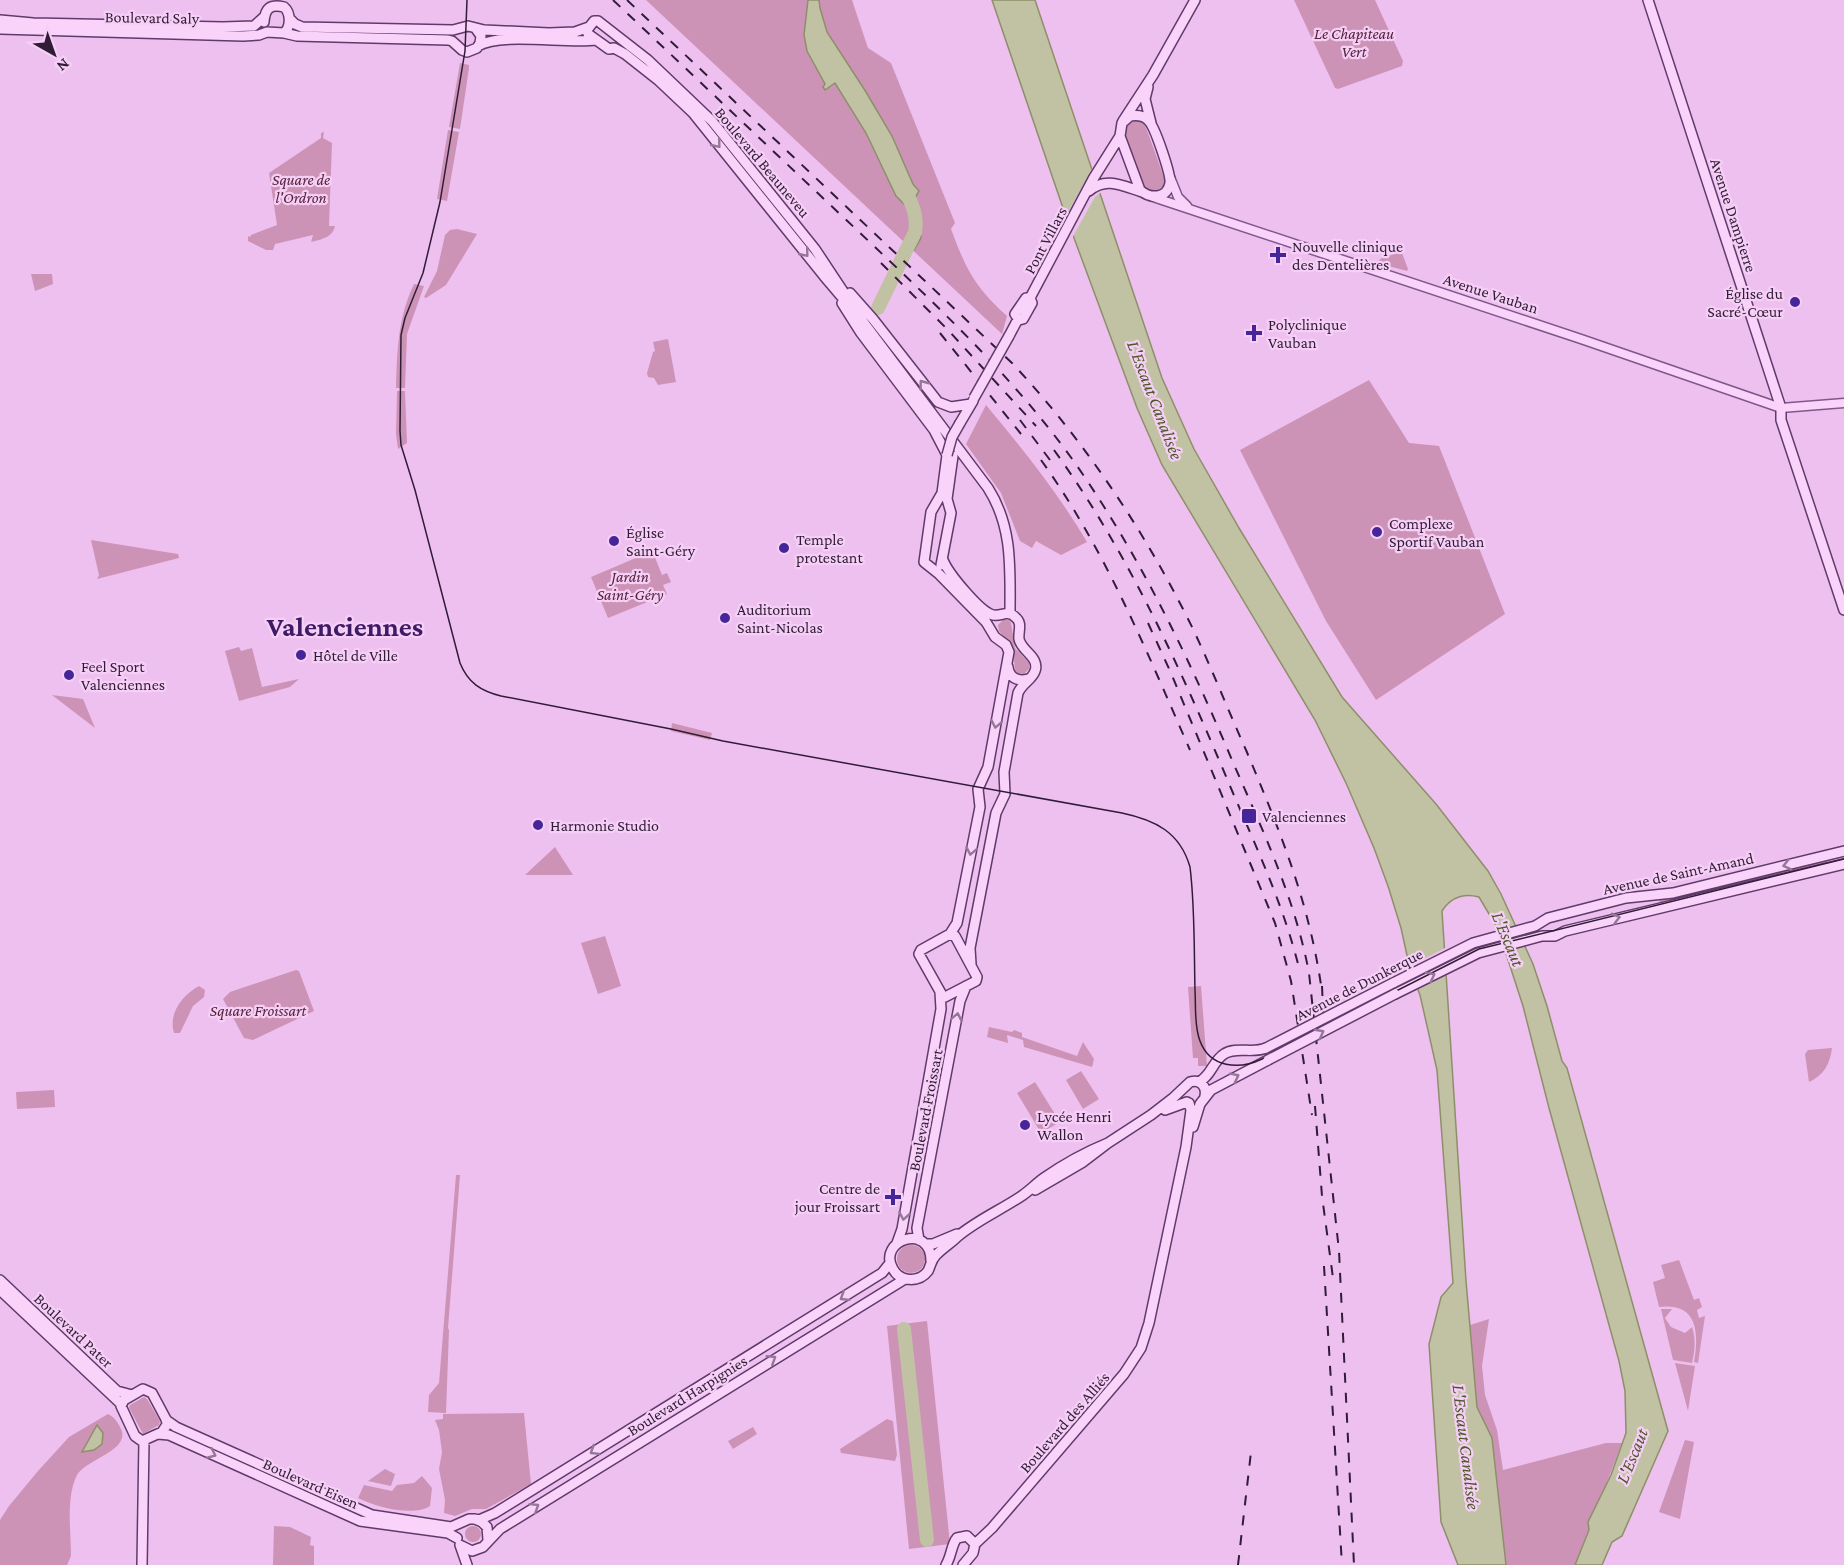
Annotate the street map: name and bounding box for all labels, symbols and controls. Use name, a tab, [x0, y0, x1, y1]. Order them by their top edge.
street label: Boulevard Saly	[105, 8, 200, 28]
north arrow	[24, 24, 84, 84]
park label: Le Chapiteau Vert	[1314, 25, 1394, 60]
text: N	[54, 55, 73, 75]
street label: Boulevard Beauneveu	[712, 104, 814, 221]
one-way arrow	[710, 137, 721, 148]
street label: Avenue Dampierre	[1706, 156, 1760, 275]
park label: Square de l'Ordron	[272, 171, 330, 206]
street label: Pont Villars	[1021, 204, 1070, 277]
place label: Nouvelle clinique des Dentelières	[1292, 238, 1403, 273]
one-way arrow	[798, 246, 809, 257]
marker: Nouvelle clinique des Dentelières	[1269, 246, 1287, 264]
street label: Avenue Vauban	[1441, 270, 1541, 317]
place label: Église du Sacré-Cœur	[1707, 285, 1784, 320]
marker: Église du Sacré-Cœur	[1788, 295, 1802, 309]
place label: Polyclinique Vauban	[1268, 316, 1347, 351]
marker: Polyclinique Vauban	[1245, 324, 1263, 342]
water label: L'Escaut Canalisée	[1123, 338, 1187, 462]
one-way arrow	[919, 379, 930, 390]
place label: Complexe Sportif Vauban	[1389, 515, 1485, 551]
place label: Église Saint-Géry	[626, 524, 696, 560]
marker: Complexe Sportif Vauban	[1370, 525, 1384, 539]
place label: Temple protestant	[796, 531, 863, 567]
marker: Église Saint-Géry	[607, 534, 621, 548]
marker: Temple protestant	[777, 541, 791, 555]
park label: Jardin Saint-Géry	[597, 568, 664, 604]
place label: Auditorium Saint-Nicolas	[737, 601, 823, 636]
district label: Valenciennes	[266, 611, 423, 642]
marker: Auditorium Saint-Nicolas	[718, 611, 732, 625]
place label: Hôtel de Ville	[313, 647, 398, 664]
marker: Hôtel de Ville	[294, 648, 308, 662]
place label: Feel Sport Valenciennes	[81, 658, 165, 693]
marker: Feel Sport Valenciennes	[62, 668, 76, 682]
one-way arrow	[990, 718, 1003, 728]
marker: Valenciennes	[1240, 807, 1258, 825]
place label: Valenciennes	[1262, 808, 1346, 825]
place label: Harmonie Studio	[550, 817, 659, 834]
marker: Harmonie Studio	[531, 818, 545, 832]
one-way arrow	[965, 846, 978, 856]
street label: Avenue de Saint-Amand	[1601, 849, 1756, 898]
one-way arrow	[1782, 858, 1792, 871]
water label: L'Escaut	[1488, 909, 1529, 970]
one-way arrow	[1611, 913, 1621, 926]
street label: Avenue de Dunkerque	[1293, 945, 1426, 1025]
one-way arrow	[1424, 971, 1435, 983]
park label: Square Froissart	[210, 1002, 307, 1020]
one-way arrow	[950, 1013, 963, 1023]
one-way arrow	[1313, 1029, 1324, 1040]
street label: Boulevard Froissart	[905, 1047, 946, 1173]
one-way arrow	[1229, 1073, 1240, 1084]
place label: Lycée Henri Wallon	[1037, 1108, 1111, 1143]
marker: Lycée Henri Wallon	[1018, 1118, 1032, 1132]
place label: Centre de jour Froissart	[794, 1180, 881, 1216]
marker: Centre de jour Froissart	[884, 1188, 902, 1206]
one-way arrow	[899, 1211, 911, 1220]
one-way arrow	[840, 1289, 850, 1301]
street label: Boulevard Pater	[31, 1290, 117, 1371]
street label: Boulevard Harpignies	[624, 1352, 751, 1440]
one-way arrow	[766, 1355, 776, 1367]
street label: Boulevard des Alliés	[1016, 1369, 1113, 1476]
water label: L'Escaut Canalisée	[1448, 1383, 1484, 1511]
water label: L'Escaut	[1612, 1425, 1652, 1486]
one-way arrow	[590, 1444, 601, 1455]
one-way arrow	[206, 1447, 217, 1459]
street label: Boulevard Eisen	[260, 1455, 361, 1512]
one-way arrow	[529, 1502, 539, 1514]

